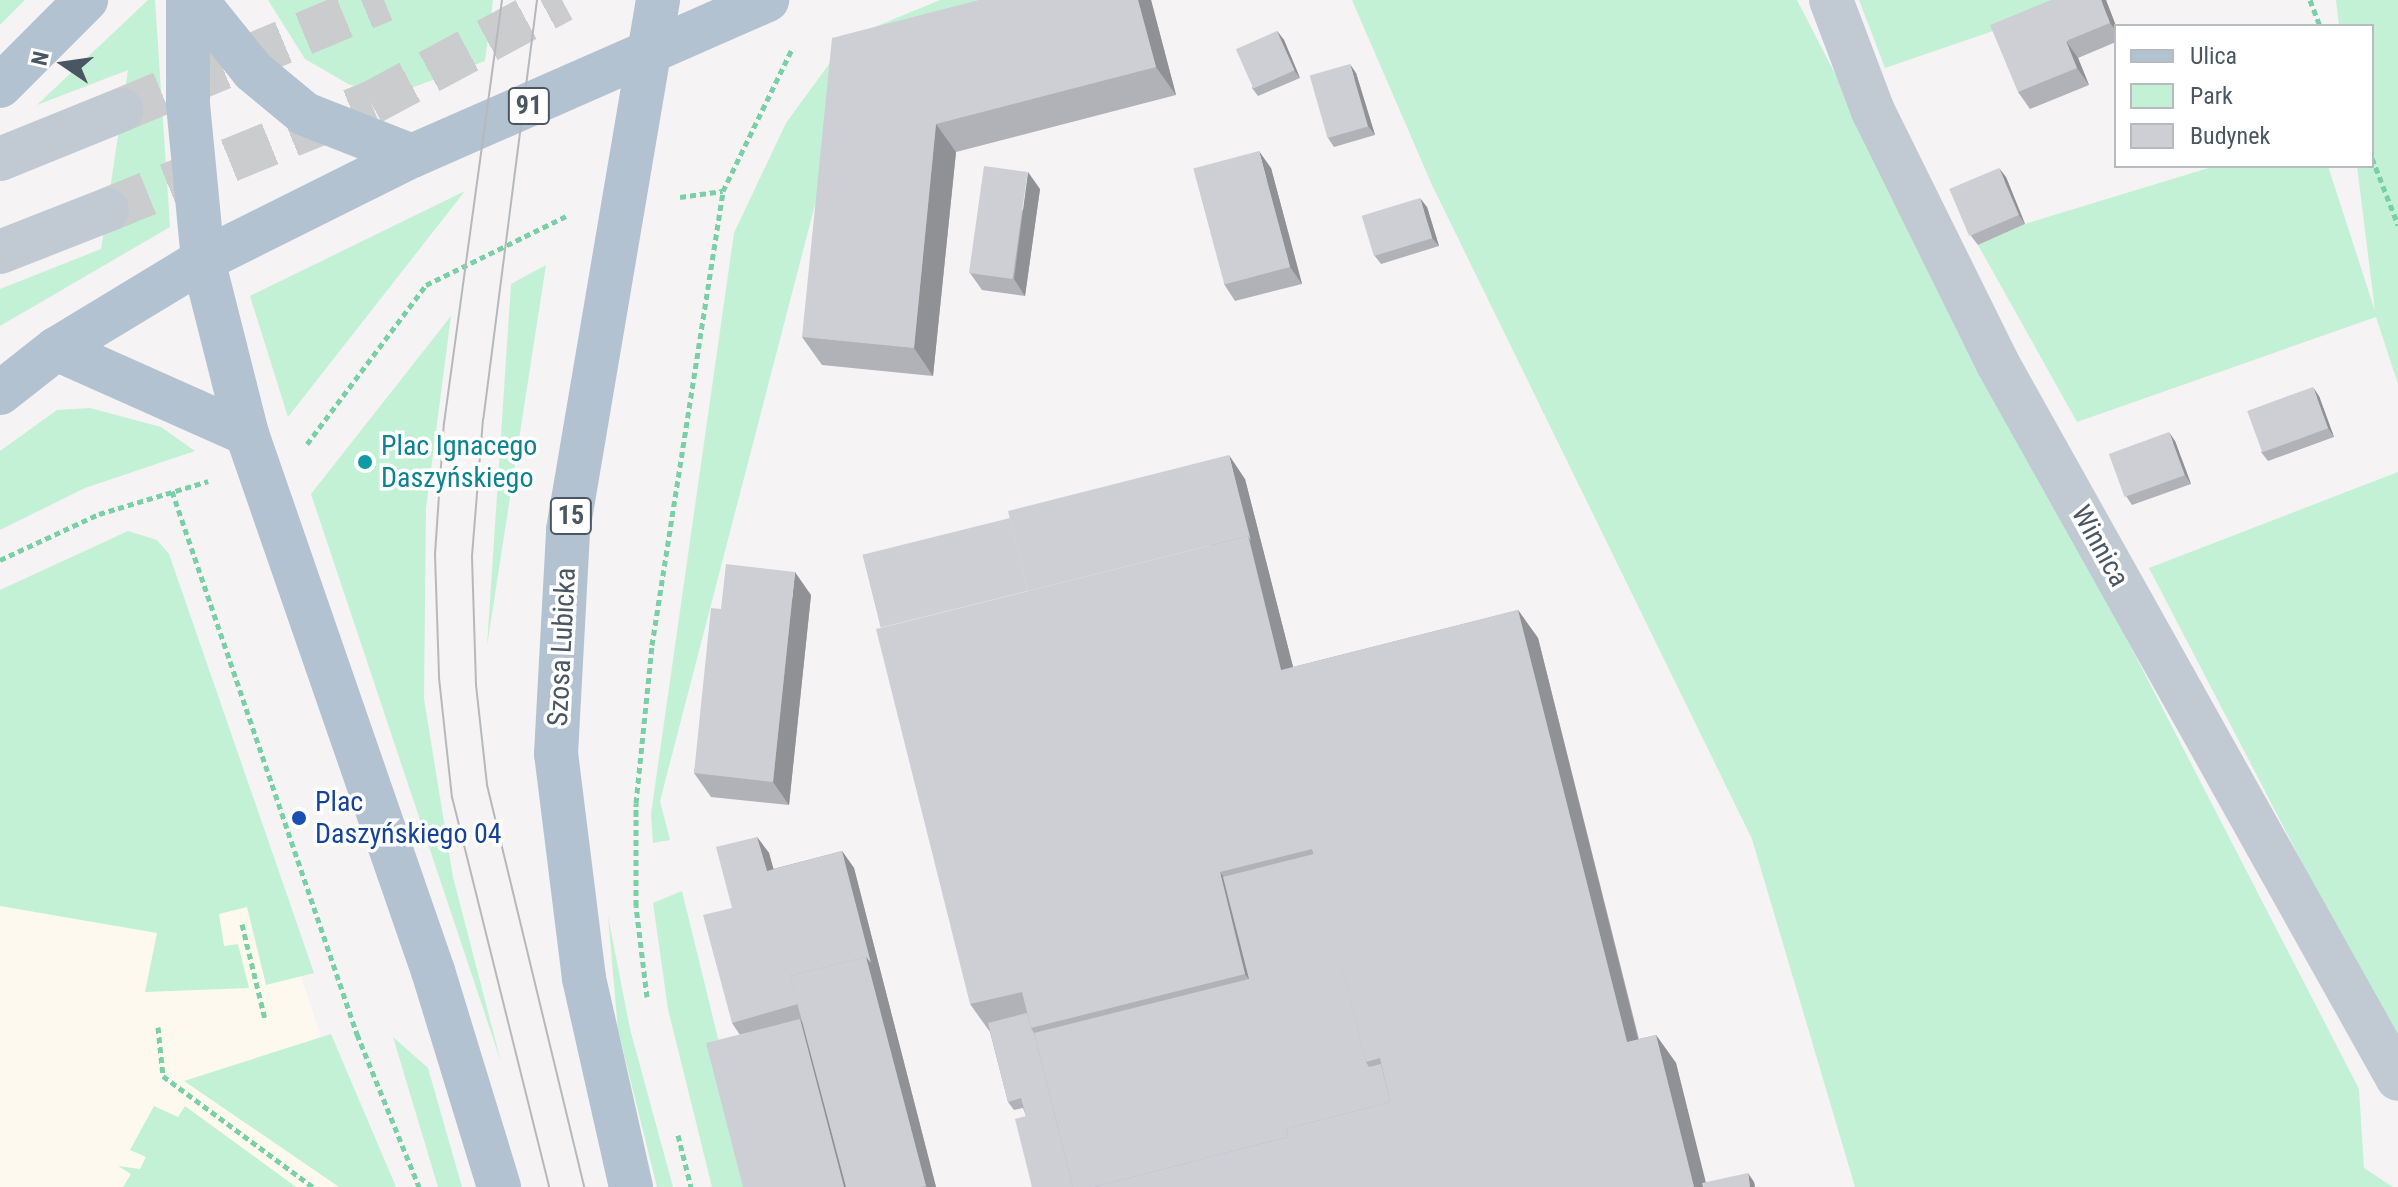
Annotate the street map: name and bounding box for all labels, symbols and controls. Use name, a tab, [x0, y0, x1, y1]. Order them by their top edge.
north arrow	[24, 24, 104, 104]
legend	[2114, 24, 2374, 168]
text: Ulica	[2190, 42, 2237, 70]
text: N	[26, 49, 54, 68]
text: Park	[2190, 82, 2233, 110]
road number: 91	[507, 84, 551, 128]
text: Budynek	[2190, 122, 2270, 150]
place label: Plac Ignacego Daszyńskiego	[381, 429, 537, 495]
marker: Plac Ignacego Daszyńskiego	[356, 453, 374, 471]
road number: 15	[549, 494, 593, 538]
street label: Winnica	[2064, 500, 2136, 592]
street label: Szosa Lubicka	[541, 567, 583, 727]
place label: Plac Daszyńskiego 04	[315, 785, 502, 851]
marker: Plac Daszyńskiego 04	[290, 809, 308, 827]

